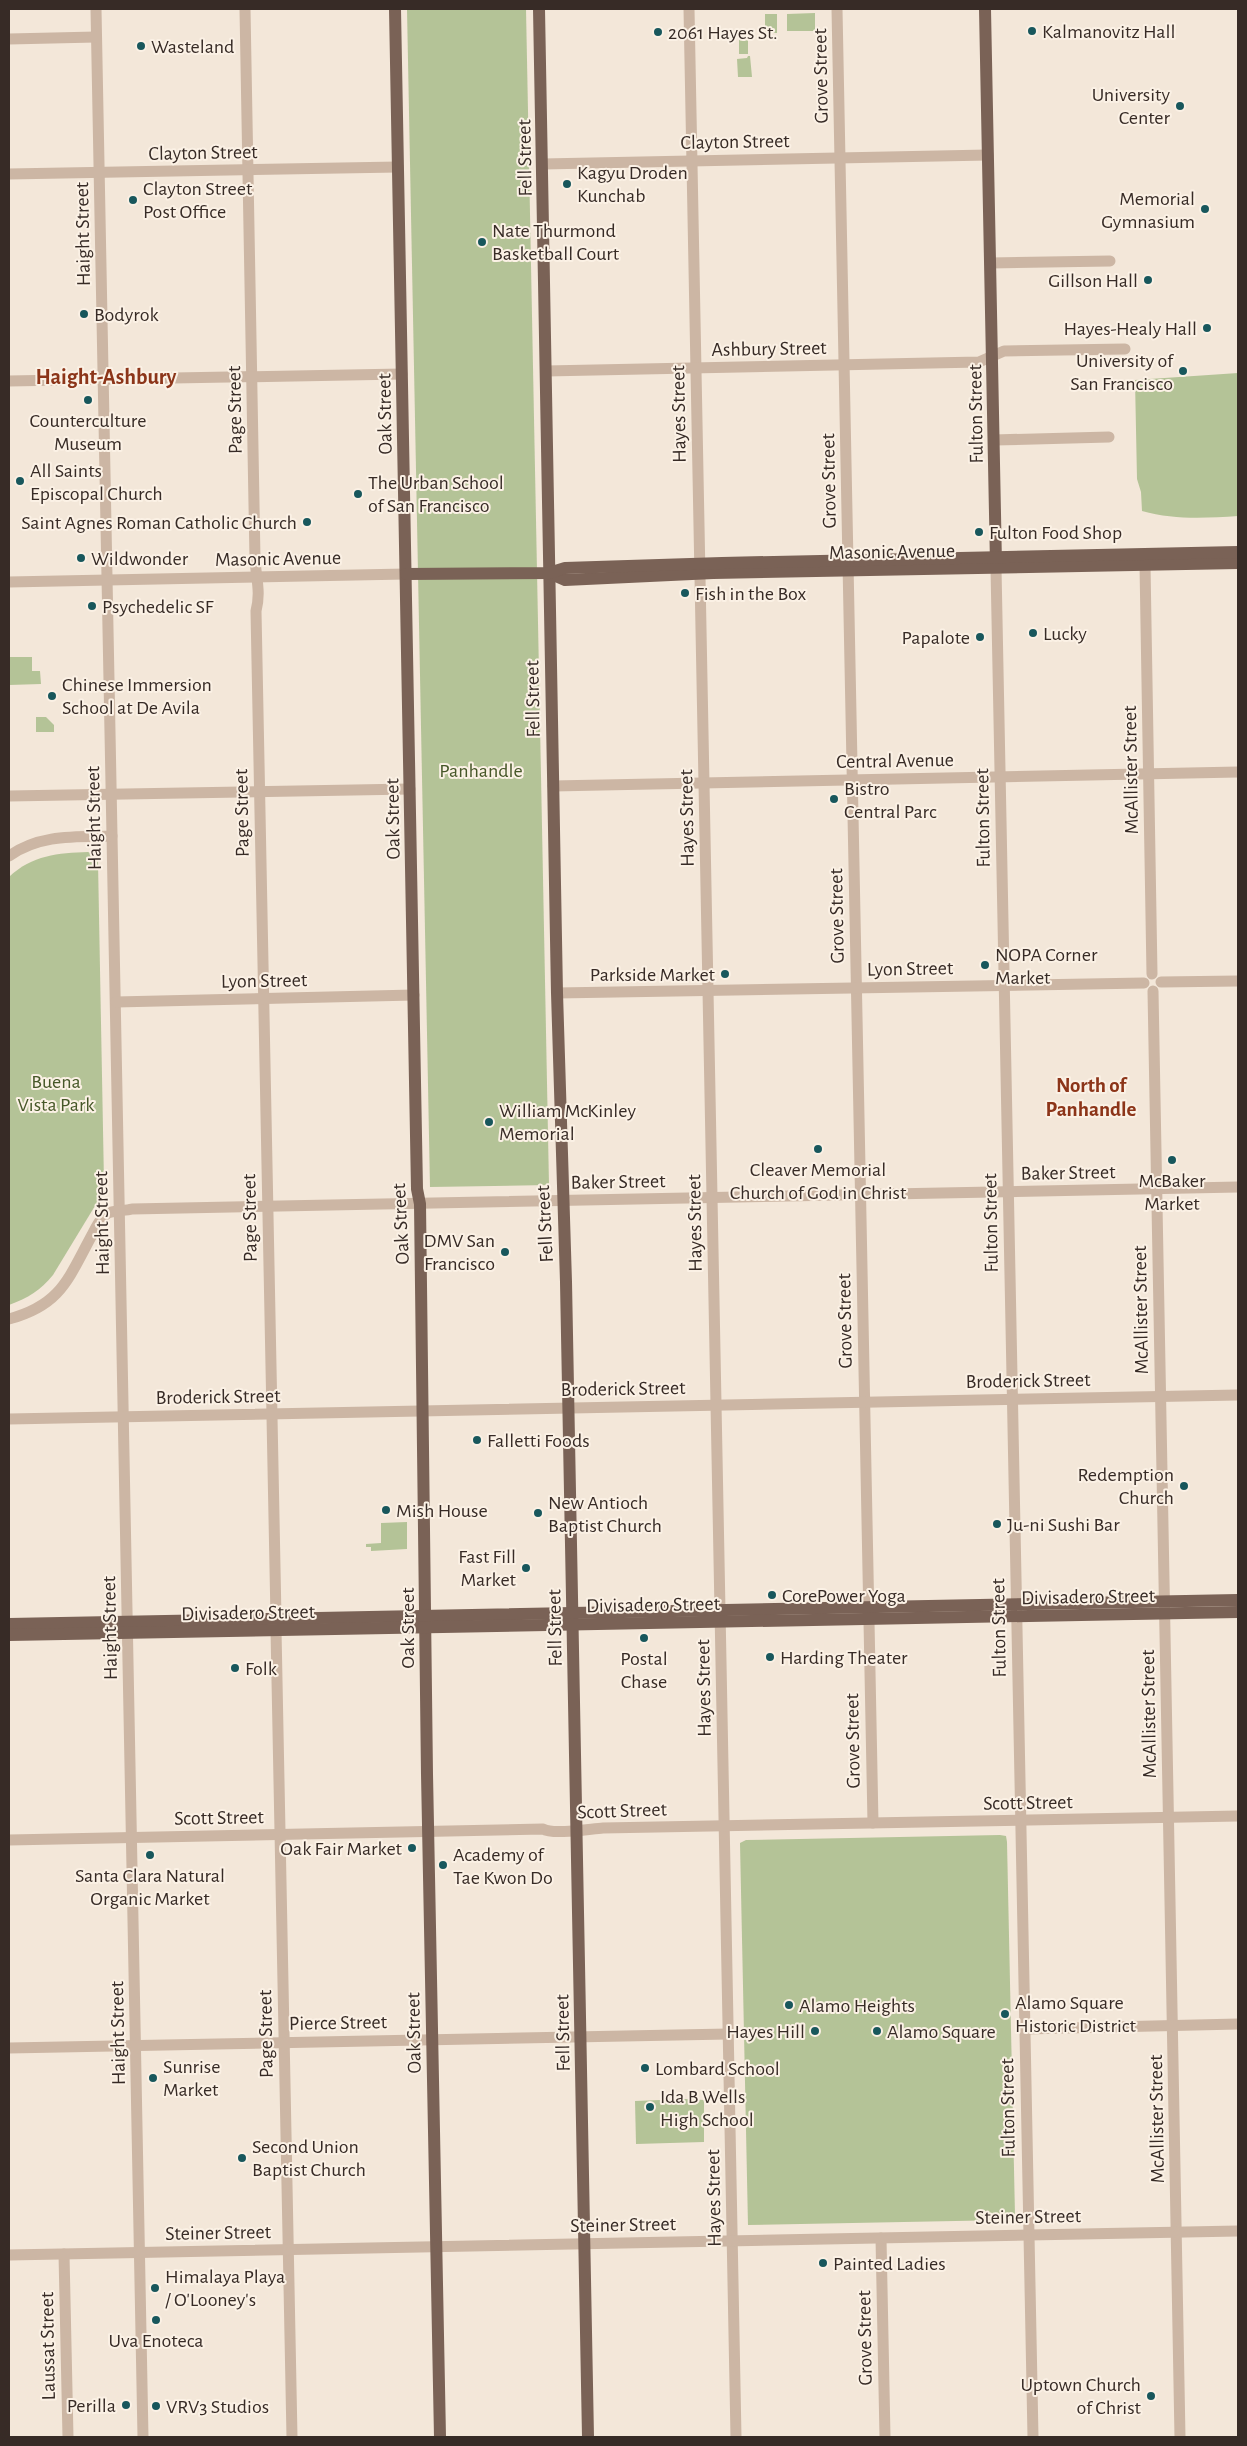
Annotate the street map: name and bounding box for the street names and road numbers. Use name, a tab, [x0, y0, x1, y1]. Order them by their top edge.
street label: Grove Street	[810, 28, 832, 124]
street label: Fell Street	[514, 118, 536, 197]
street label: Clayton Street	[680, 131, 790, 153]
street label: Clayton Street	[148, 142, 258, 164]
street label: Haight Street	[72, 181, 94, 286]
street label: Ashbury Street	[711, 338, 827, 360]
street label: Hayes Street	[668, 364, 690, 463]
street label: Fulton Street	[965, 364, 987, 464]
street label: Page Street	[224, 365, 246, 454]
street label: Oak Street	[374, 372, 396, 455]
street label: Grove Street	[818, 433, 840, 529]
street label: Masonic Avenue	[829, 541, 955, 563]
street label: Masonic Avenue	[215, 548, 341, 570]
street label: Fell Street	[522, 659, 544, 738]
street label: McAllister Street	[1120, 705, 1142, 835]
street label: Central Avenue	[836, 750, 954, 772]
street label: Haight Street	[83, 765, 105, 870]
street label: Page Street	[231, 768, 253, 857]
street label: Hayes Street	[676, 768, 698, 867]
street label: Fulton Street	[972, 768, 994, 868]
street label: Oak Street	[382, 777, 404, 860]
street label: Grove Street	[826, 868, 848, 964]
street label: Lyon Street	[867, 958, 954, 980]
street label: Lyon Street	[221, 970, 308, 992]
street label: Baker Street	[1020, 1162, 1116, 1184]
street label: Haight Street	[91, 1170, 113, 1275]
street label: Baker Street	[570, 1171, 666, 1193]
street label: Page Street	[239, 1173, 261, 1262]
street label: Hayes Street	[684, 1173, 706, 1272]
street label: Fulton Street	[980, 1173, 1002, 1273]
street label: Oak Street	[389, 1182, 413, 1265]
street label: Fell Street	[533, 1184, 557, 1263]
street label: McAllister Street	[1130, 1245, 1152, 1375]
street label: Grove Street	[834, 1273, 856, 1369]
street label: Broderick Street	[965, 1370, 1091, 1392]
street label: Broderick Street	[560, 1378, 686, 1400]
street label: Broderick Street	[155, 1386, 281, 1408]
street label: Haight Street	[99, 1575, 121, 1680]
street label: Fulton Street	[988, 1578, 1010, 1678]
street label: Divisadero Street	[1021, 1586, 1156, 1608]
street label: Oak Street	[398, 1587, 418, 1669]
street label: Fell Street	[544, 1588, 566, 1667]
street label: Divisadero Street	[586, 1594, 721, 1616]
street label: Divisadero Street	[181, 1602, 316, 1624]
street label: Hayes Street	[693, 1638, 715, 1737]
street label: McAllister Street	[1138, 1649, 1160, 1779]
street label: Grove Street	[842, 1693, 864, 1789]
street label: Scott Street	[983, 1792, 1074, 1814]
street label: Scott Street	[577, 1799, 668, 1823]
street label: Scott Street	[174, 1807, 265, 1829]
street label: Haight Street	[107, 1980, 129, 2085]
street label: Page Street	[255, 1989, 277, 2078]
street label: Oak Street	[403, 1991, 425, 2074]
street label: Fell Street	[552, 1993, 574, 2072]
street label: Pierce Street	[289, 2012, 388, 2034]
street label: McAllister Street	[1146, 2054, 1168, 2184]
street label: Fulton Street	[997, 2058, 1019, 2158]
street label: Hayes Street	[703, 2148, 725, 2247]
street label: Steiner Street	[975, 2206, 1082, 2228]
street label: Steiner Street	[570, 2214, 677, 2236]
street label: Steiner Street	[165, 2222, 272, 2244]
street label: Grove Street	[854, 2290, 876, 2386]
street label: Laussat Street	[37, 2291, 59, 2400]

